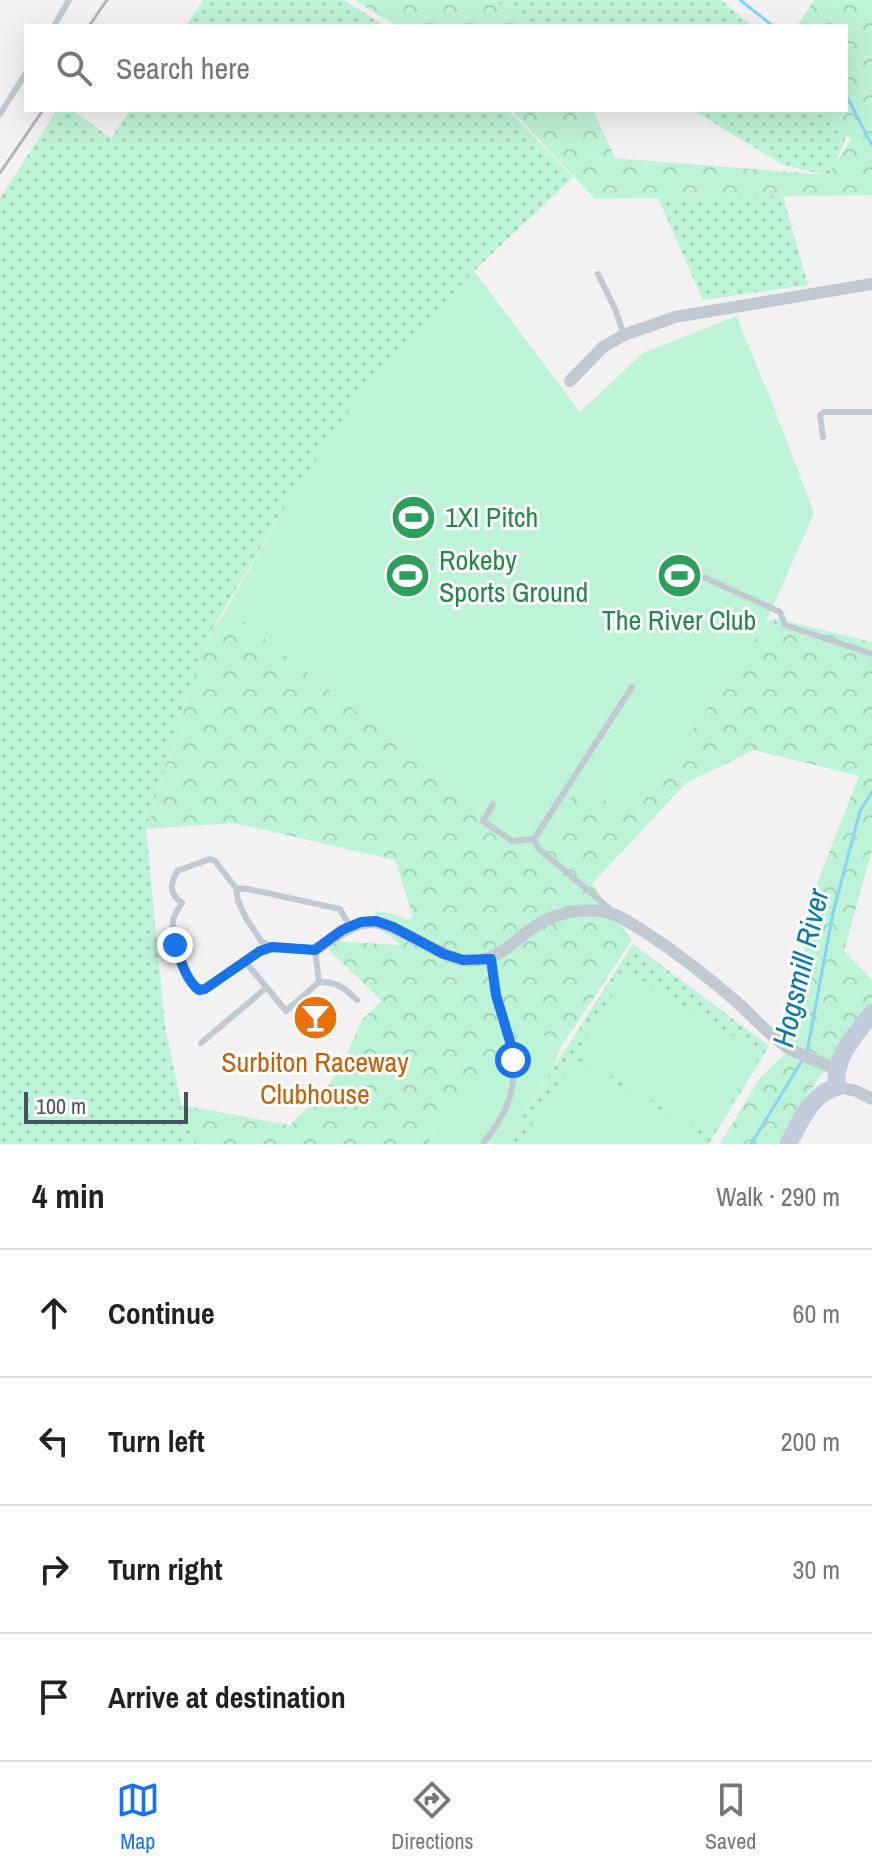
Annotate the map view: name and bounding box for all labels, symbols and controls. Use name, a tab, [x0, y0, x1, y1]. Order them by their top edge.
search box	[24, 24, 848, 112]
icon: search	[52, 46, 96, 90]
text: Search here	[116, 48, 250, 88]
sports icon: 1XI Pitch	[390, 493, 438, 541]
place label: 1XI Pitch	[445, 498, 538, 536]
place label: Rokeby Sports Ground	[439, 541, 588, 611]
sports icon: Rokeby Sports Ground	[384, 552, 432, 600]
sports icon: The River Club	[655, 552, 703, 600]
place label: The River Club	[602, 601, 756, 639]
water label: Hogsmill River	[762, 884, 838, 1051]
route end	[157, 927, 193, 963]
bar icon: Surbiton Raceway Clubhouse	[291, 994, 339, 1042]
route start	[495, 1042, 531, 1078]
place label: Surbiton Raceway Clubhouse	[221, 1043, 409, 1113]
scale bar	[24, 1088, 188, 1124]
text: 100 m	[36, 1091, 86, 1121]
text: 4 min	[32, 1173, 105, 1219]
text: Walk · 290 m	[716, 1179, 840, 1214]
icon: ahead	[32, 1291, 76, 1335]
text: Continue	[108, 1293, 215, 1333]
text: 60 m	[793, 1296, 840, 1331]
icon: left	[32, 1419, 76, 1463]
text: Turn left	[108, 1421, 205, 1461]
text: 200 m	[781, 1424, 840, 1459]
icon: right	[32, 1547, 76, 1591]
text: Turn right	[108, 1549, 222, 1589]
text: 30 m	[793, 1552, 840, 1587]
icon: arrive	[32, 1675, 76, 1719]
text: Arrive at destination	[108, 1677, 346, 1717]
tab: Map	[116, 1778, 160, 1856]
tab: Directions	[391, 1778, 474, 1856]
tab: Saved	[705, 1778, 756, 1856]

